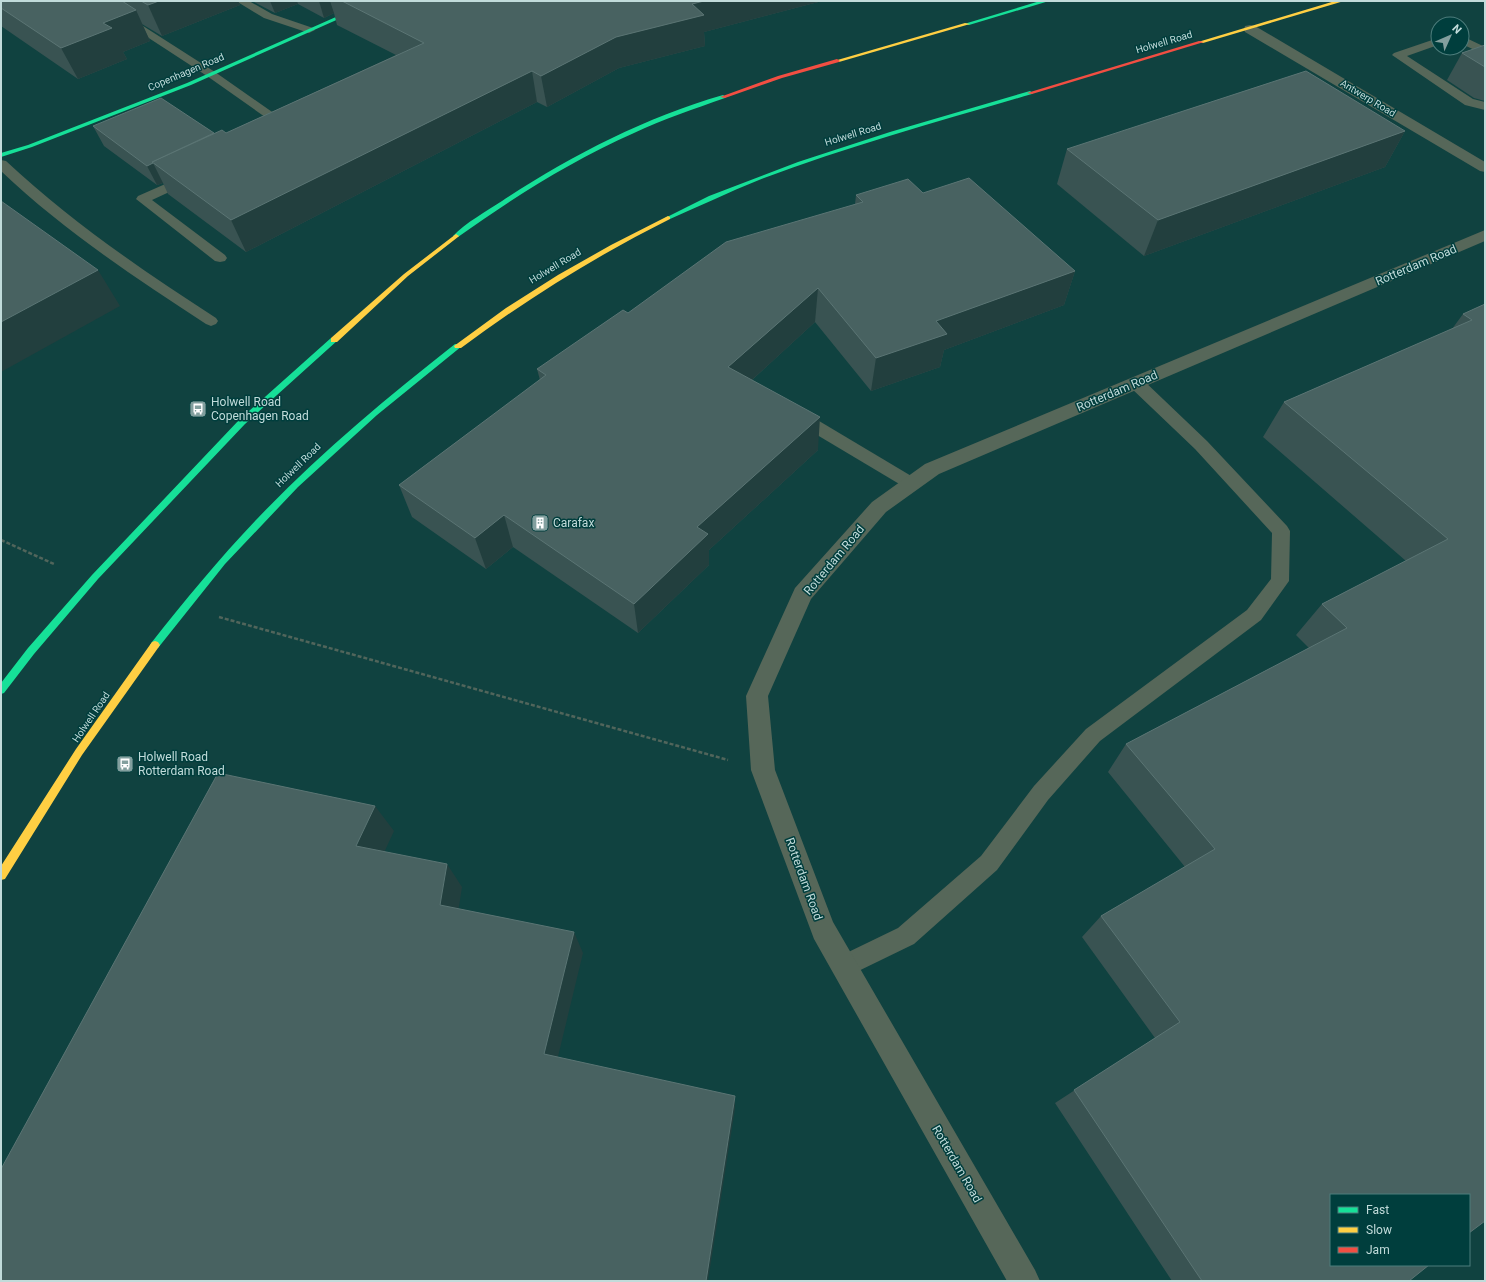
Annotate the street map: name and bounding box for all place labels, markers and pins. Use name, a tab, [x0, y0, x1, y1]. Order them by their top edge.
place label: Holwell Road Copenhagen Road	[211, 395, 309, 423]
bus stop icon: Holwell Road Copenhagen Road	[188, 399, 208, 419]
building icon: Carafax	[530, 513, 550, 533]
place label: Carafax	[553, 516, 594, 530]
place label: Holwell Road Rotterdam Road	[138, 750, 225, 778]
bus stop icon: Holwell Road Rotterdam Road	[115, 754, 135, 774]

